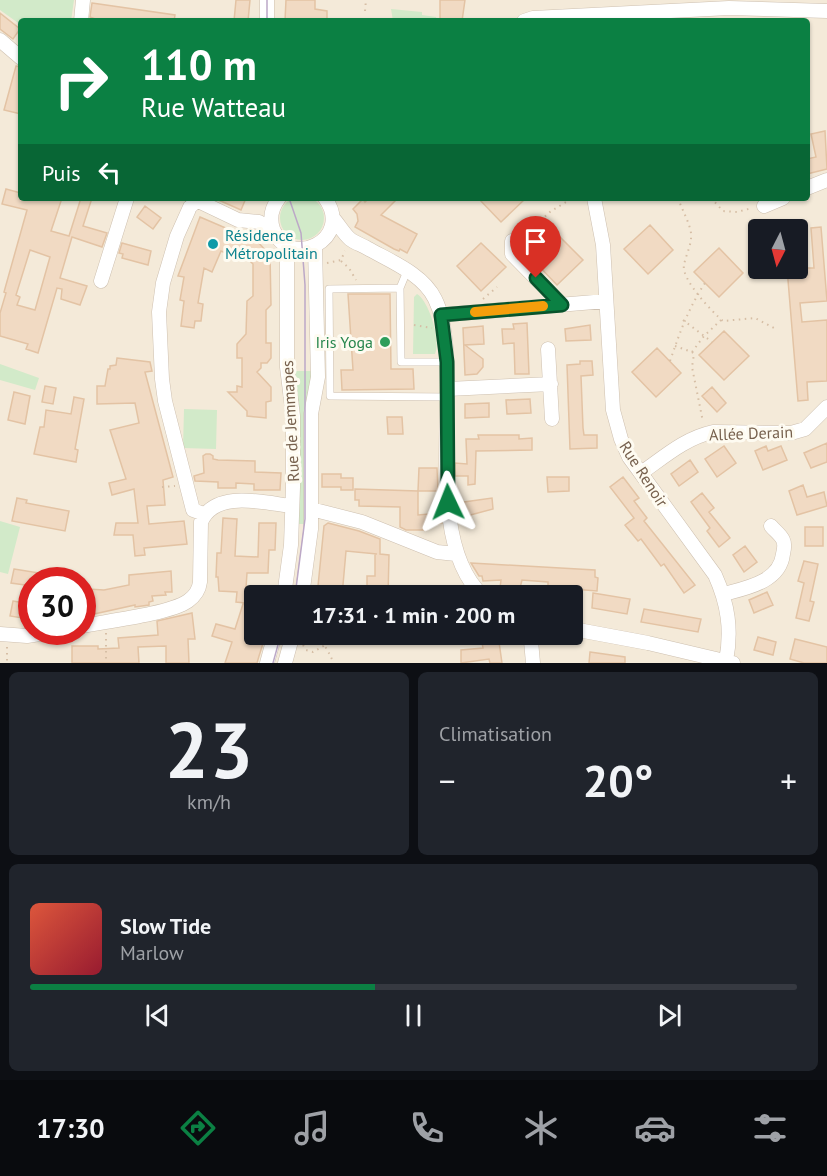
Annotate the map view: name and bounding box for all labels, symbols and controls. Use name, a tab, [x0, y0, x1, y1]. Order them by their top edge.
text: 110 m	[141, 37, 257, 92]
icon: right	[42, 42, 120, 120]
text: Rue Watteau	[141, 90, 286, 124]
icon: left	[93, 156, 126, 189]
text: Puis	[42, 159, 81, 187]
pin	[510, 216, 561, 278]
north arrow	[748, 219, 808, 279]
map controls	[748, 219, 808, 279]
place label: Résidence Métropolitain	[225, 225, 318, 263]
icon: arrive	[519, 225, 552, 258]
marker: Résidence Métropolitain	[206, 237, 220, 251]
place label: Iris Yoga	[315, 332, 373, 352]
marker: Iris Yoga	[378, 335, 392, 349]
street label: Rue de Jemmapes	[277, 359, 303, 482]
street label: Allée Derain	[709, 422, 793, 444]
street label: Rue Renoir	[615, 437, 673, 511]
position arrow	[416, 470, 480, 534]
speed limit sign: 30	[18, 567, 96, 645]
text: 17:31 · 1 min · 200 m	[312, 601, 515, 629]
text: 23	[165, 699, 253, 800]
text: Climatisation	[439, 721, 552, 747]
text: 20°	[583, 751, 653, 809]
text: −	[439, 759, 456, 802]
text: +	[780, 759, 797, 802]
text: km/h	[187, 789, 231, 815]
text: Slow Tide	[120, 912, 211, 940]
text: Marlow	[120, 940, 184, 966]
icon: previous	[141, 999, 174, 1032]
icon: pause	[397, 999, 430, 1032]
icon: next	[653, 999, 686, 1032]
icon: directions	[177, 1107, 219, 1149]
icon: music	[291, 1107, 333, 1149]
icon: phone	[406, 1107, 448, 1149]
icon: climate	[520, 1107, 562, 1149]
icon: car	[634, 1107, 676, 1149]
icon: filters	[749, 1107, 791, 1149]
text: 17:30	[36, 1111, 105, 1145]

